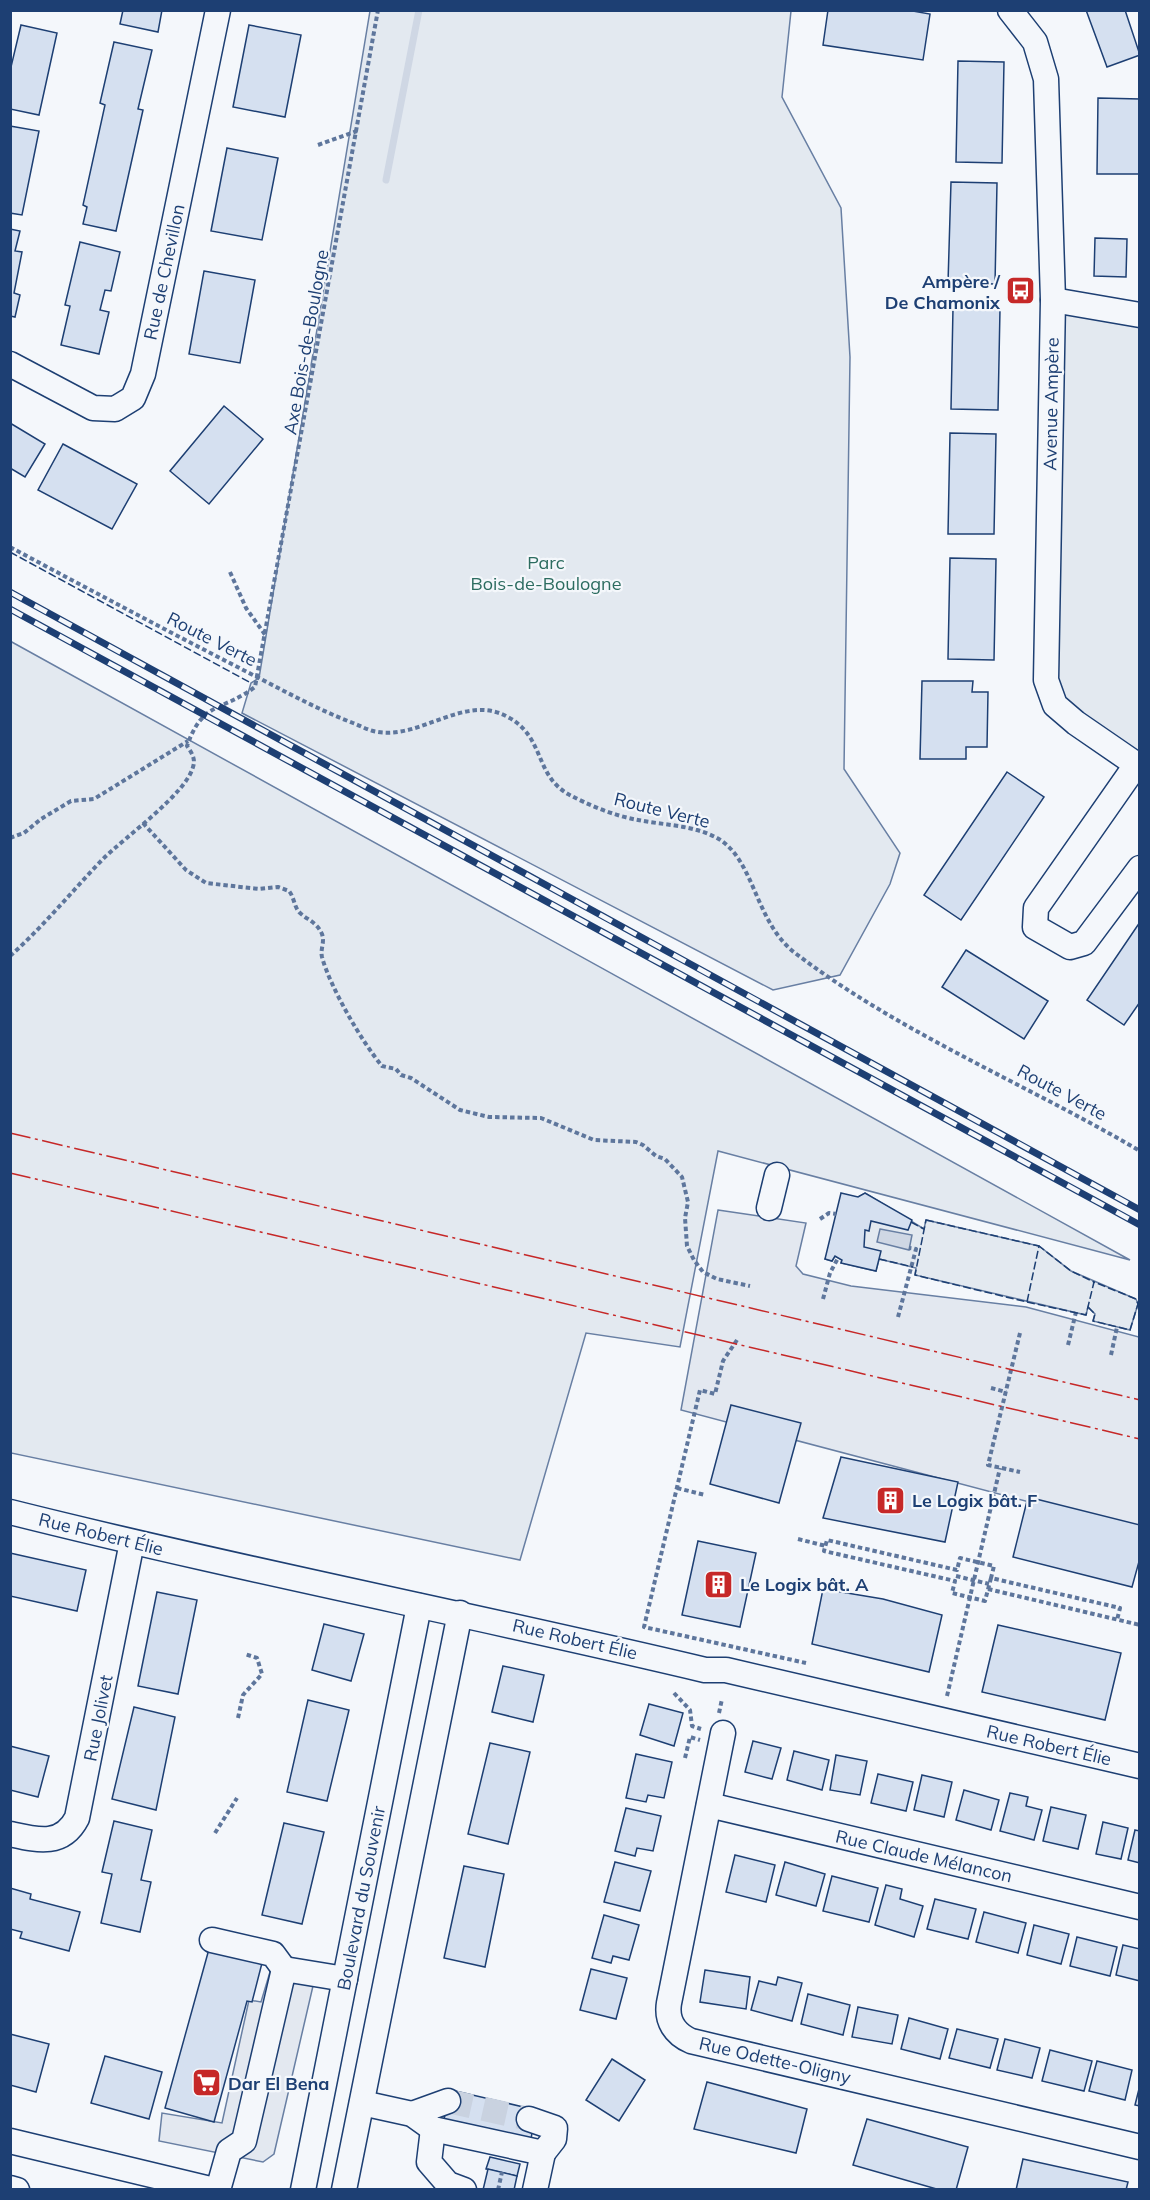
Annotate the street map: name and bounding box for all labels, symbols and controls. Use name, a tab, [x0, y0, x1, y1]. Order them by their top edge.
street label: Rue de Chevillon	[138, 202, 190, 342]
street label: Axe Bois-de-Boulogne	[278, 248, 334, 436]
place label: Ampère / De Chamonix	[885, 270, 1001, 314]
bus stop icon: Ampère / De Chamonix	[1005, 275, 1037, 307]
street label: Avenue Ampère	[1038, 337, 1064, 471]
park label: Parc Bois-de-Boulogne	[471, 551, 621, 595]
street label: Route Verte	[163, 607, 261, 671]
street label: Route Verte	[612, 787, 712, 833]
street label: Route Verte	[1013, 1059, 1111, 1125]
building icon: Le Logix bât. F	[875, 1484, 907, 1516]
place label: Le Logix bât. F	[912, 1489, 1037, 1512]
street label: Rue Robert Élie	[36, 1507, 166, 1561]
building icon: Le Logix bât. A	[703, 1568, 735, 1600]
place label: Le Logix bât. A	[740, 1573, 869, 1596]
street label: Rue Robert Élie	[510, 1613, 640, 1665]
street label: Rue Jolivet	[78, 1673, 118, 1763]
street label: Rue Robert Élie	[984, 1719, 1114, 1771]
street label: Boulevard du Souvenir	[332, 1803, 390, 1992]
street label: Rue Claude Mélancon	[833, 1824, 1015, 1888]
street label: Rue Odette-Oligny	[697, 2031, 854, 2089]
supermarket icon: Dar El Bena	[191, 2067, 223, 2099]
place label: Dar El Bena	[228, 2072, 330, 2095]

